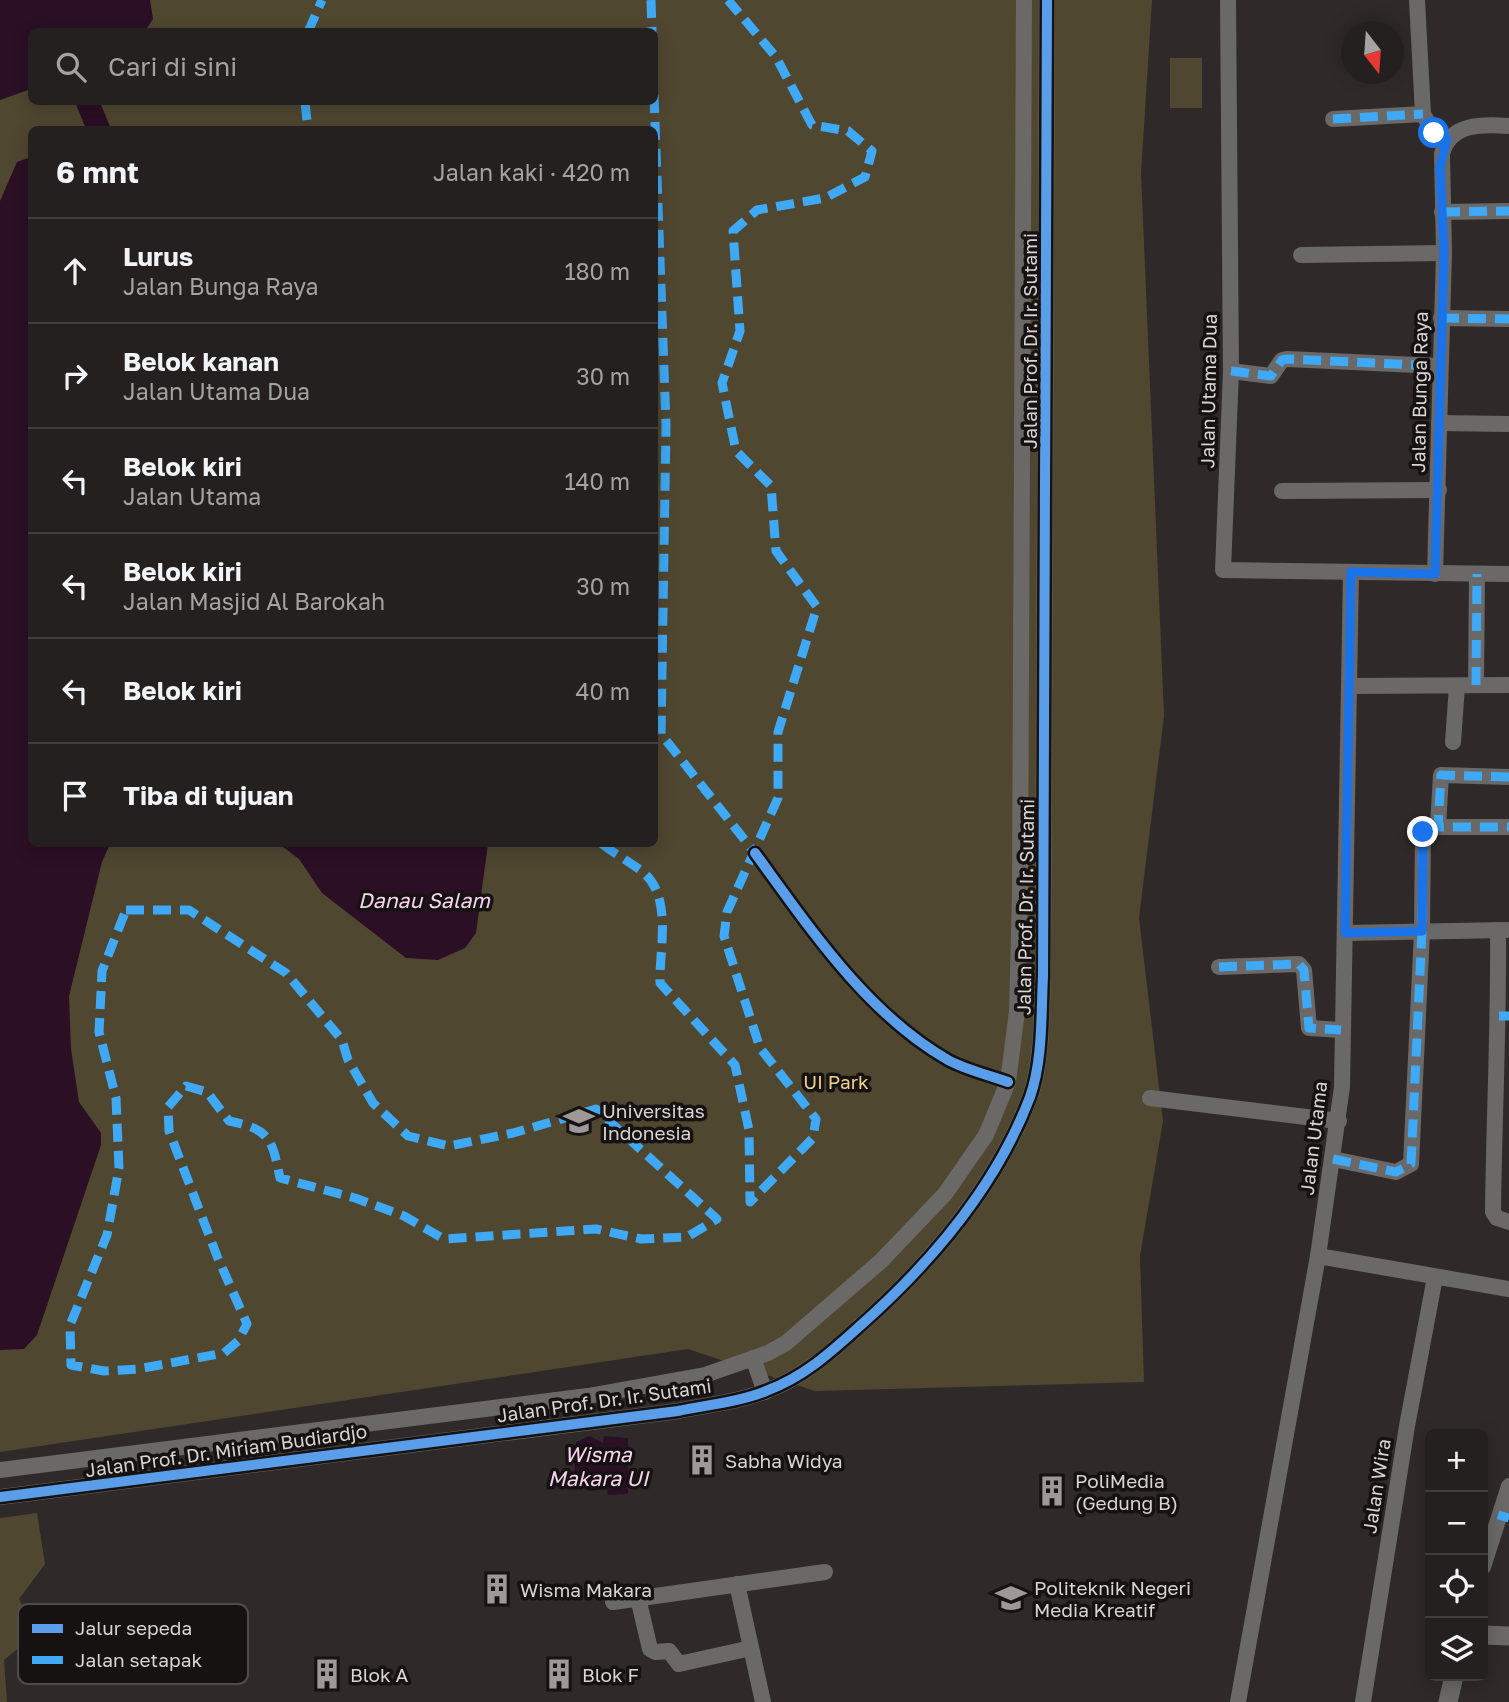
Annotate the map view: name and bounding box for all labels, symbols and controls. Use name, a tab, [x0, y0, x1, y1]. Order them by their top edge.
north arrow	[1341, 21, 1404, 84]
search box	[28, 28, 658, 105]
icon: search	[52, 48, 90, 86]
text: Cari di sini	[108, 51, 237, 82]
route start	[1418, 117, 1449, 148]
text: 6 mnt	[56, 154, 139, 190]
text: Jalan kaki · 420 m	[433, 158, 630, 186]
street label: Jalan Prof. Dr. Ir. Sutami	[1018, 233, 1041, 449]
text: Lurus	[123, 241, 193, 272]
icon: ahead	[56, 252, 94, 290]
text: 180 m	[564, 257, 630, 285]
text: Jalan Bunga Raya	[123, 272, 319, 300]
street label: Jalan Bunga Raya	[1406, 311, 1432, 473]
street label: Jalan Utama Dua	[1195, 314, 1221, 468]
text: Belok kanan	[123, 346, 279, 377]
icon: right	[56, 357, 94, 395]
text: 30 m	[576, 362, 630, 390]
text: Jalan Utama Dua	[123, 377, 310, 405]
text: Belok kiri	[123, 451, 242, 482]
icon: left	[56, 462, 94, 500]
text: 140 m	[564, 467, 630, 495]
text: Jalan Utama	[123, 482, 261, 510]
text: Belok kiri	[123, 556, 242, 587]
icon: left	[56, 567, 94, 605]
text: 30 m	[576, 572, 630, 600]
text: Jalan Masjid Al Barokah	[123, 587, 385, 615]
icon: left	[56, 672, 94, 710]
text: Belok kiri	[123, 675, 242, 706]
text: 40 m	[576, 677, 630, 705]
icon: arrive	[56, 777, 94, 815]
text: Tiba di tujuan	[123, 780, 293, 811]
street label: Jalan Prof. Dr. Ir. Sutami	[1012, 799, 1038, 1015]
route end	[1407, 816, 1438, 847]
water label: Danau Salam	[358, 887, 491, 913]
park label: UI Park	[803, 1070, 869, 1093]
street label: Jalan Utama	[1295, 1080, 1331, 1196]
place label: Universitas Indonesia	[602, 1099, 705, 1144]
school or university icon: Universitas Indonesia	[562, 1104, 596, 1138]
street label: Jalan Prof. Dr. Ir. Sutami	[495, 1374, 713, 1426]
street label: Jalan Prof. Dr. Miriam Budiardjo	[84, 1419, 368, 1481]
map controls	[1425, 1429, 1488, 1681]
button: +	[1425, 1429, 1488, 1492]
street label: Jalan Wira	[1357, 1437, 1395, 1535]
water label: Wisma Makara UI	[548, 1441, 650, 1491]
building icon: Sabha Widya	[685, 1443, 719, 1477]
place label: Sabha Widya	[725, 1449, 843, 1472]
place label: PoliMedia (Gedung B)	[1075, 1469, 1178, 1514]
building icon: PoliMedia (Gedung B)	[1035, 1474, 1069, 1508]
button: −	[1425, 1492, 1488, 1555]
button: locate	[1425, 1555, 1488, 1618]
building icon: Wisma Makara	[480, 1572, 514, 1606]
place label: Politeknik Negeri Media Kreatif	[1034, 1576, 1191, 1621]
place label: Wisma Makara	[520, 1578, 652, 1601]
school or university icon: Politeknik Negeri Media Kreatif	[994, 1581, 1028, 1615]
legend	[18, 1604, 248, 1684]
text: Jalur sepeda	[75, 1616, 192, 1639]
button: layers	[1425, 1618, 1488, 1681]
text: Jalan setapak	[75, 1648, 202, 1671]
building icon: Blok A	[310, 1657, 344, 1691]
building icon: Blok F	[542, 1657, 576, 1691]
place label: Blok A	[350, 1663, 409, 1686]
place label: Blok F	[582, 1663, 639, 1686]

